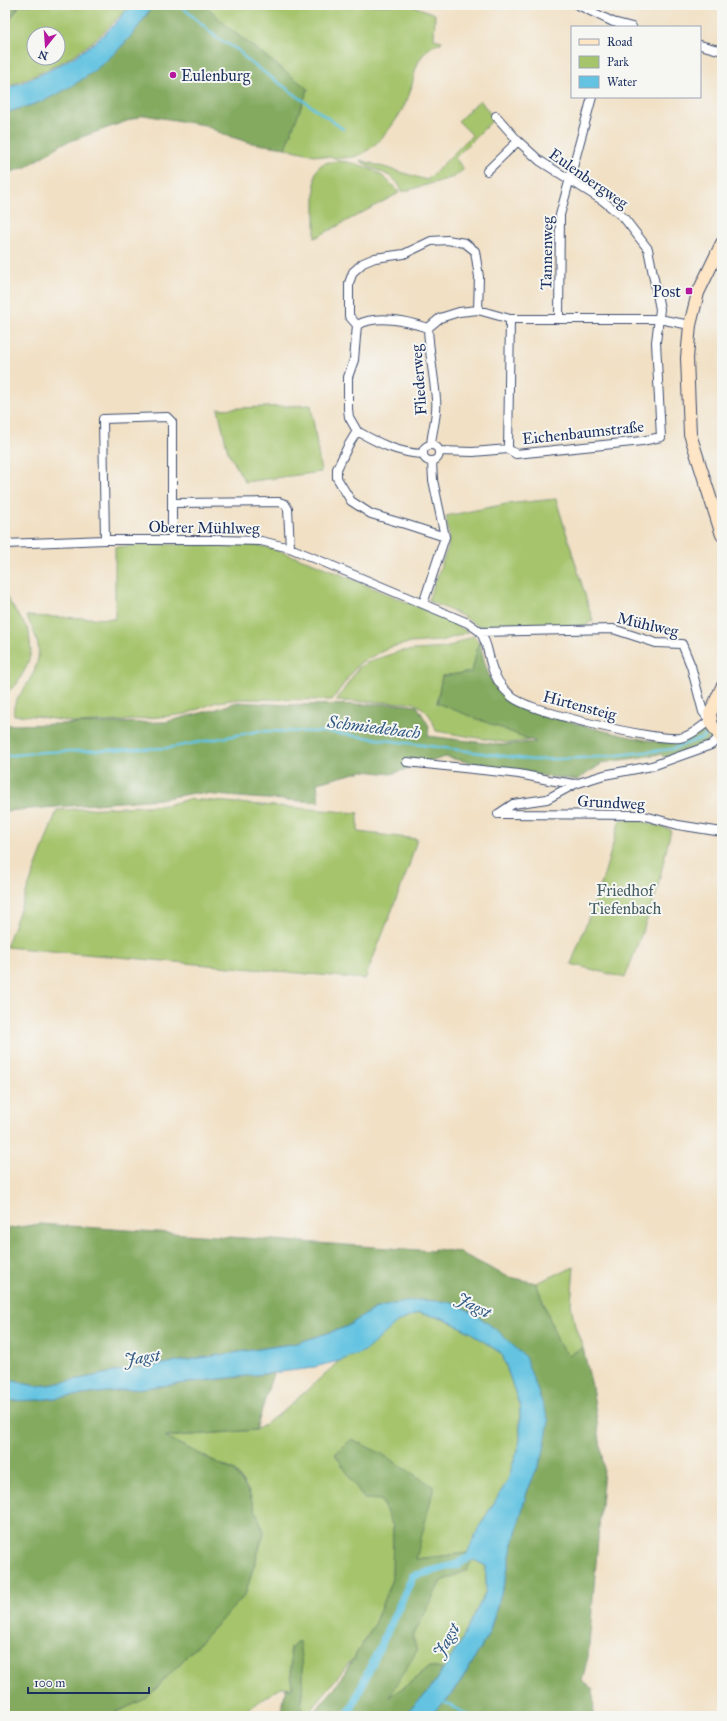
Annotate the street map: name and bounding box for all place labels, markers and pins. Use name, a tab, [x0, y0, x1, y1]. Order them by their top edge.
place label: Eulenburg	[181, 66, 251, 86]
marker: Eulenburg	[168, 70, 178, 80]
place label: Post	[653, 282, 681, 301]
marker: Post	[684, 286, 694, 296]

